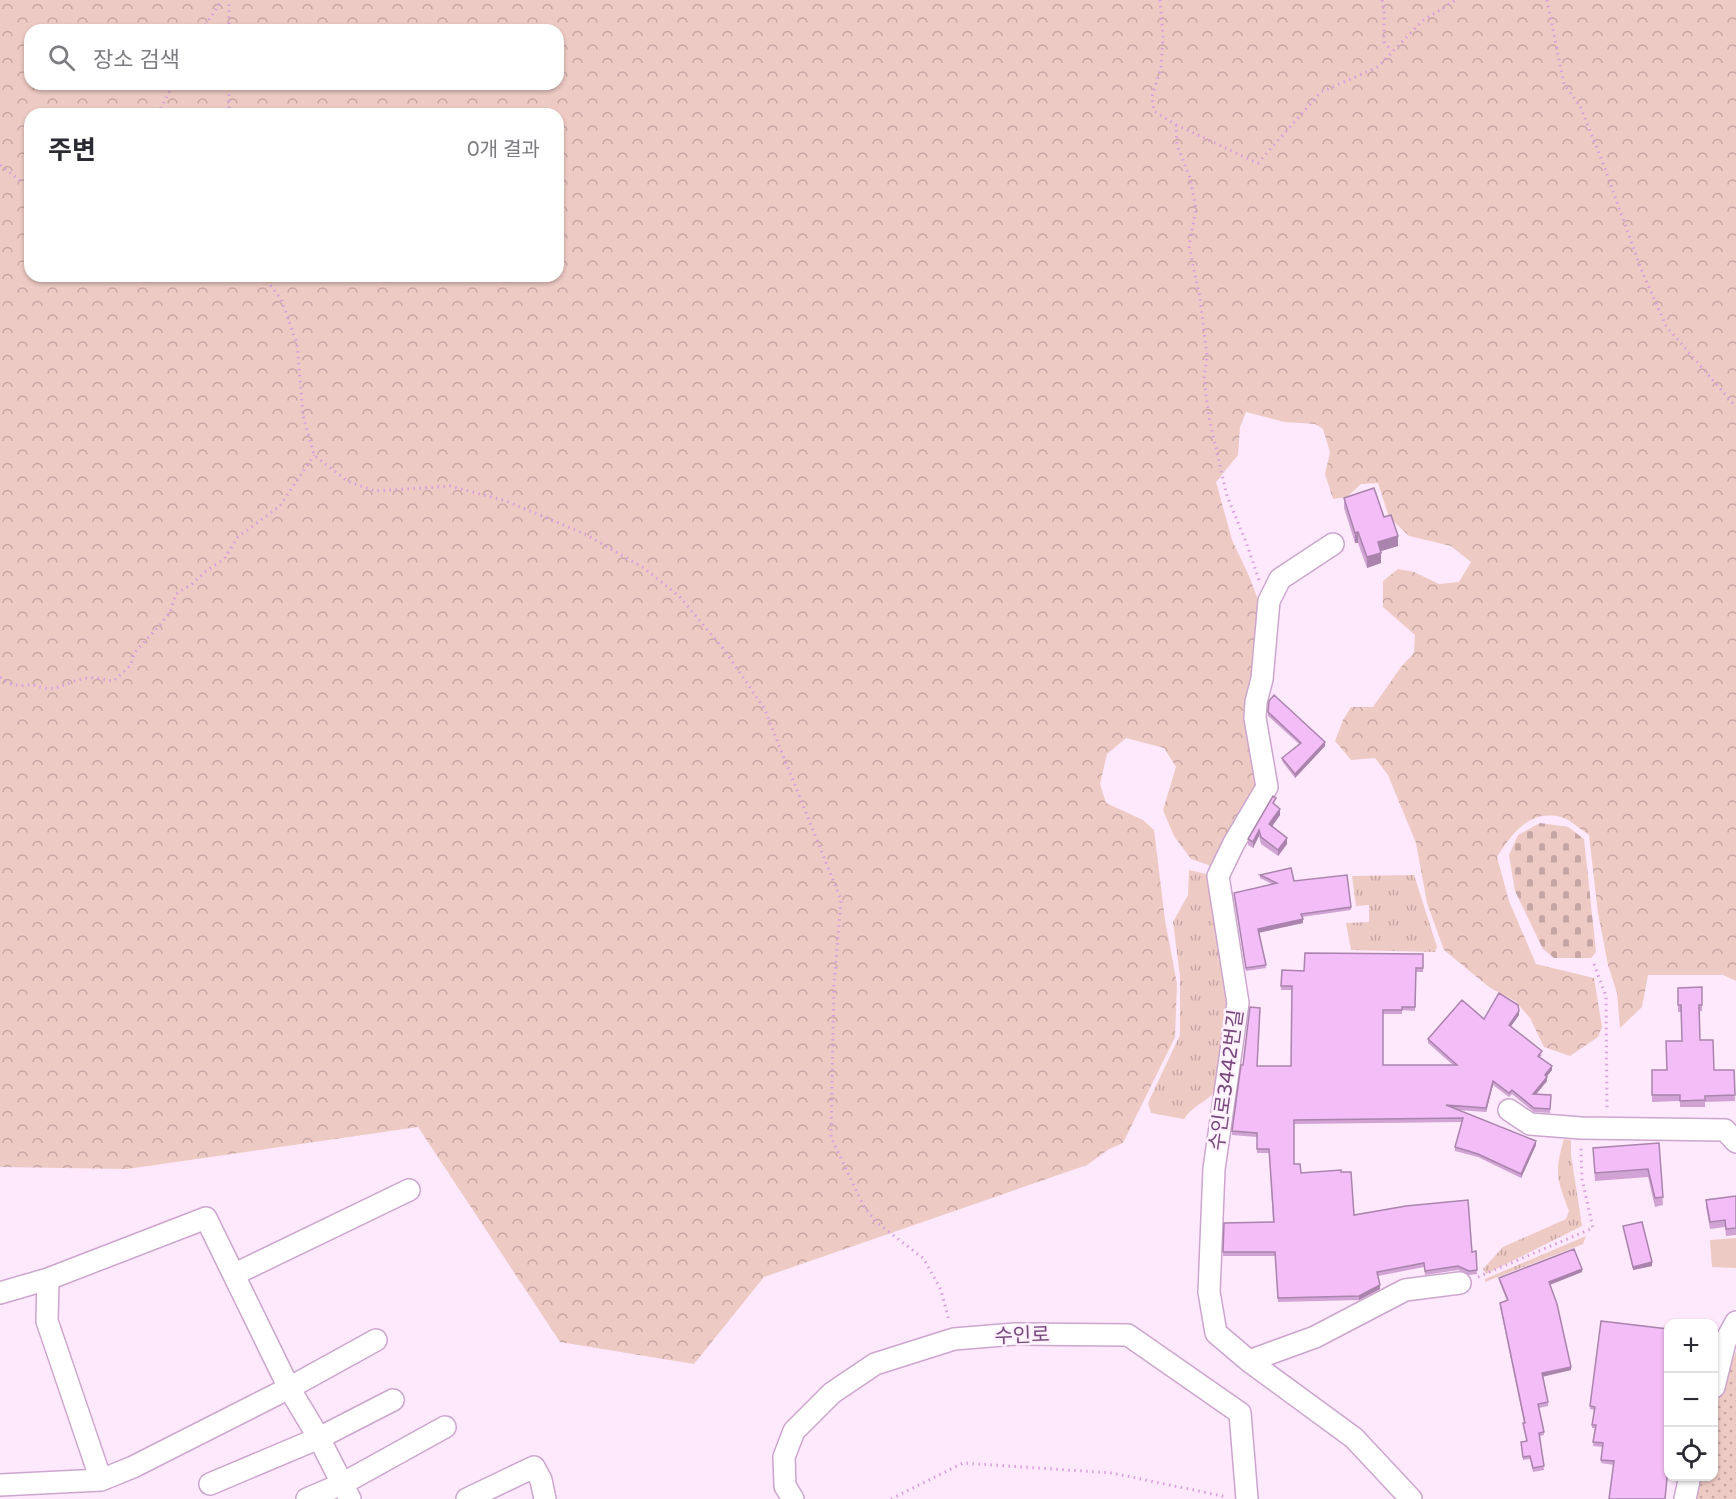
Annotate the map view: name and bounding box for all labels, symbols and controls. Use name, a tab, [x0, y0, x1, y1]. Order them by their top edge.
search box	[24, 24, 564, 90]
icon: search	[45, 41, 78, 74]
text: 장소 검색	[93, 47, 180, 73]
text: 주변	[48, 135, 96, 166]
text: 0개 결과	[467, 138, 540, 162]
street label: 수인로3442번길	[1205, 1008, 1249, 1152]
map controls	[1664, 1319, 1718, 1481]
button: +	[1664, 1319, 1718, 1373]
street label: 수인로	[994, 1323, 1050, 1349]
button: −	[1664, 1373, 1718, 1427]
button: locate	[1664, 1427, 1718, 1481]

